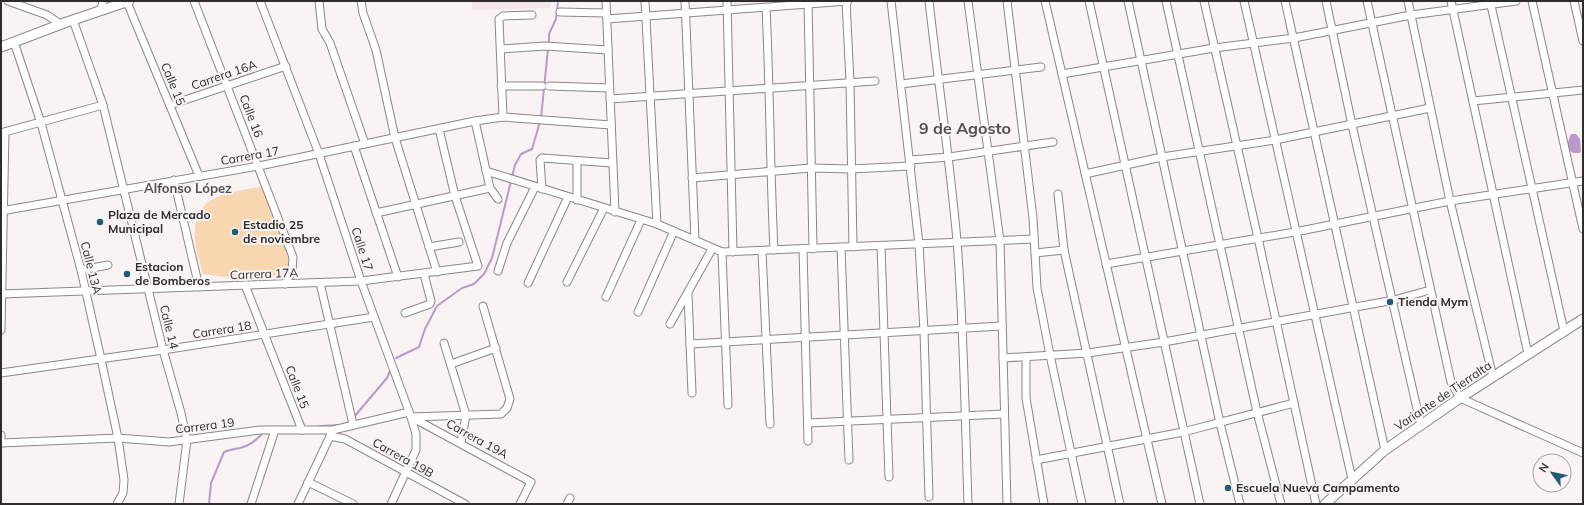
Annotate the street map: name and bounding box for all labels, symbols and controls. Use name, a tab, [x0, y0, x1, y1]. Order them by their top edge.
street label: Carrera 16A	[189, 56, 259, 93]
street label: Calle 15	[158, 60, 189, 107]
street label: Calle 16	[236, 92, 267, 140]
district label: 9 de Agosto	[919, 118, 1011, 138]
street label: Carrera 17	[219, 143, 280, 168]
district label: Alfonso López	[144, 180, 232, 196]
place label: Plaza de Mercado Municipal	[108, 207, 210, 236]
marker: Plaza de Mercado Municipal	[95, 217, 105, 227]
place label: Estadio 25 de noviembre	[243, 217, 321, 246]
street label: Calle 17	[348, 225, 377, 273]
marker: Estadio 25 de noviembre	[230, 227, 240, 237]
street label: Calle 13A	[78, 240, 105, 296]
place label: Estacion de Bomberos	[135, 259, 210, 288]
street label: Carrera 17A	[230, 265, 299, 282]
marker: Estacion de Bomberos	[122, 269, 132, 279]
place label: Tienda Mym	[1398, 294, 1468, 309]
marker: Tienda Mym	[1385, 297, 1395, 307]
street label: Calle 14	[157, 303, 182, 351]
street label: Carrera 18	[191, 317, 252, 342]
street label: Variante de Tierralta	[1391, 358, 1494, 434]
street label: Calle 15	[282, 363, 313, 411]
street label: Carrera 19	[175, 414, 235, 437]
street label: Carrera 19A	[444, 415, 511, 462]
street label: Carrera 19B	[370, 435, 436, 481]
north arrow	[1532, 453, 1572, 493]
text: N	[1535, 460, 1552, 475]
place label: Escuela Nueva Campamento	[1236, 480, 1400, 495]
marker: Escuela Nueva Campamento	[1223, 483, 1233, 493]

